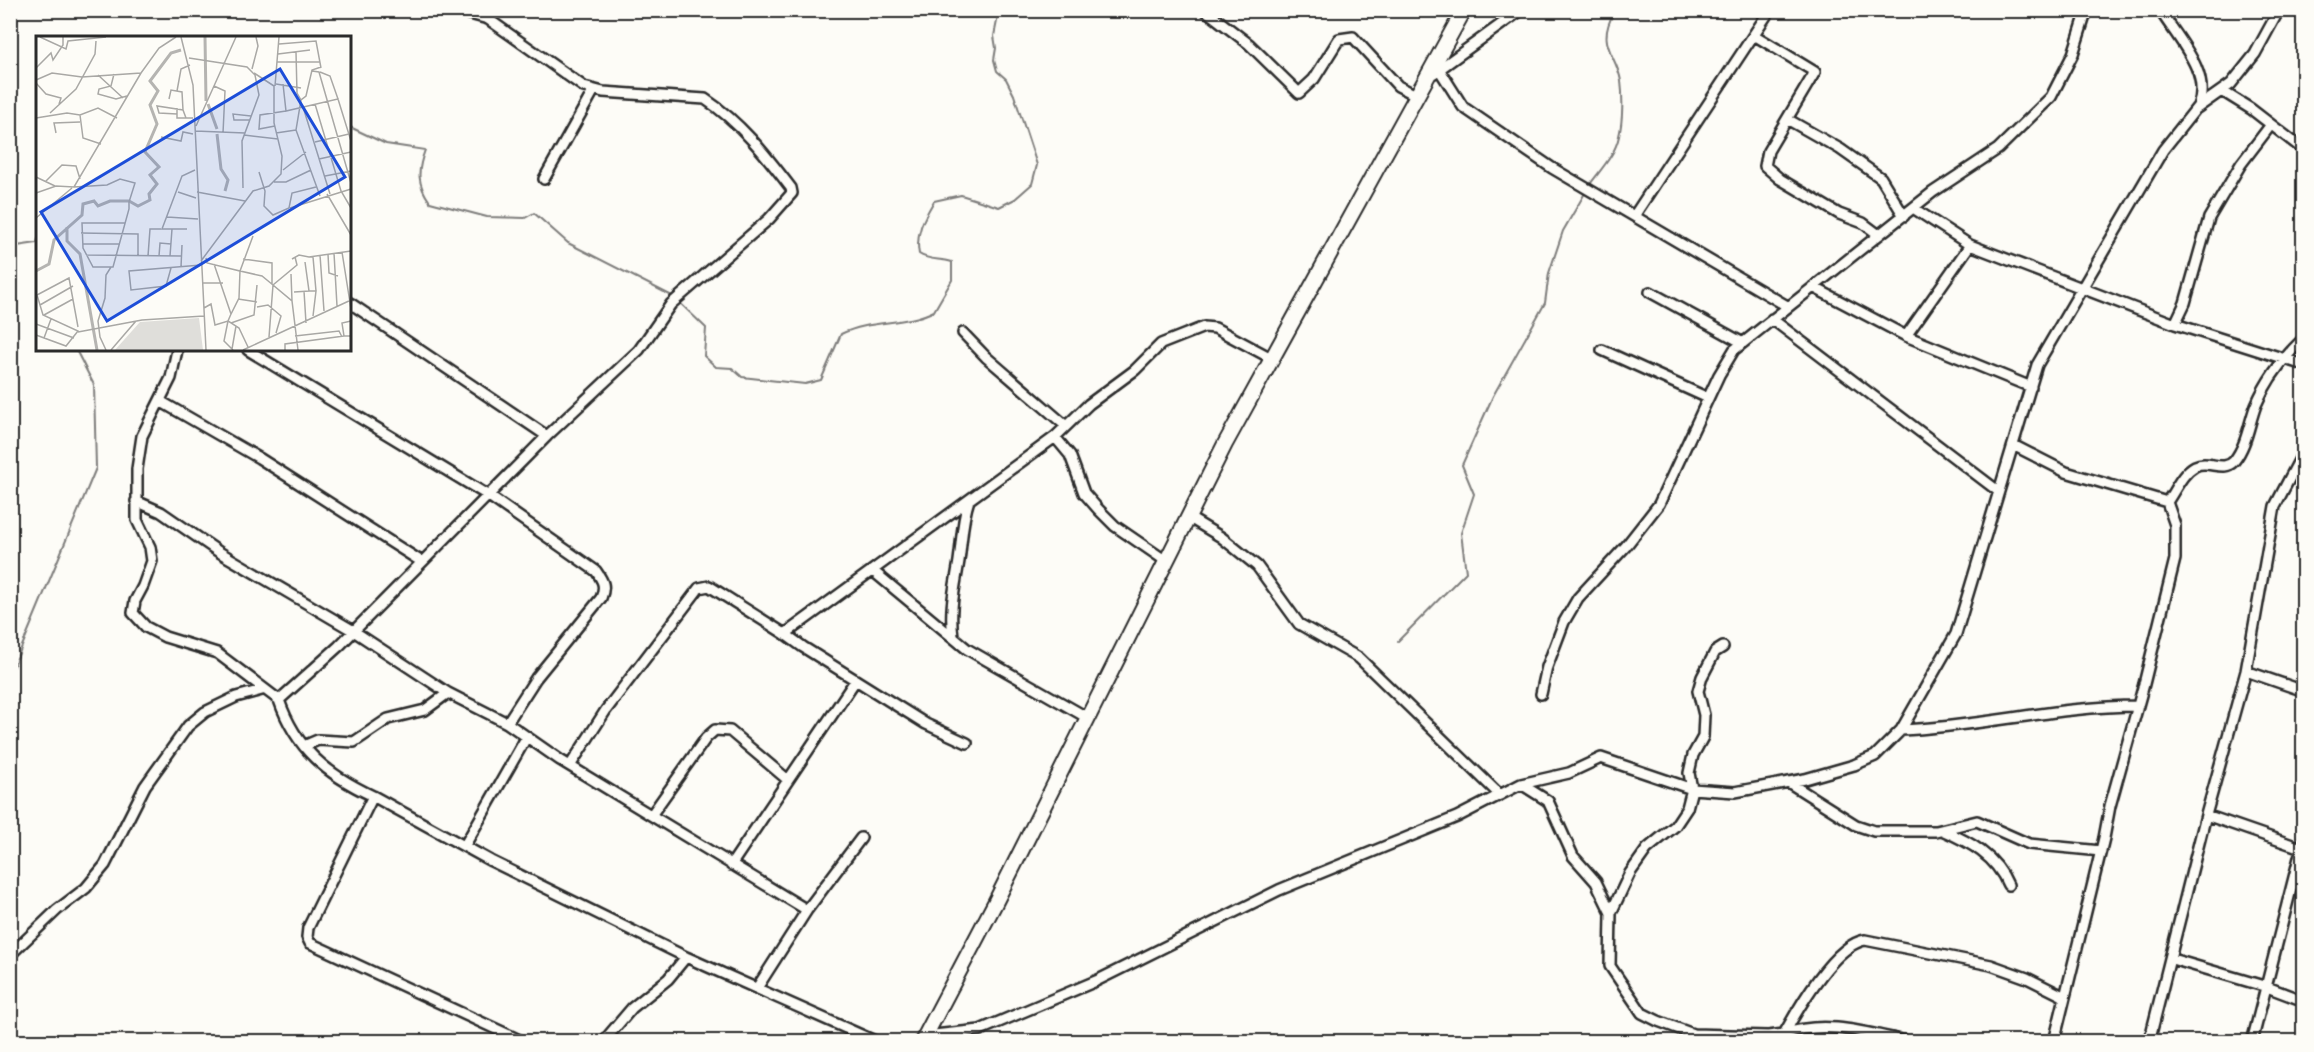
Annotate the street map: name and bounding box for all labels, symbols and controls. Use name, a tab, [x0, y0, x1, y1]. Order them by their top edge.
inset map	[36, 36, 351, 351]

